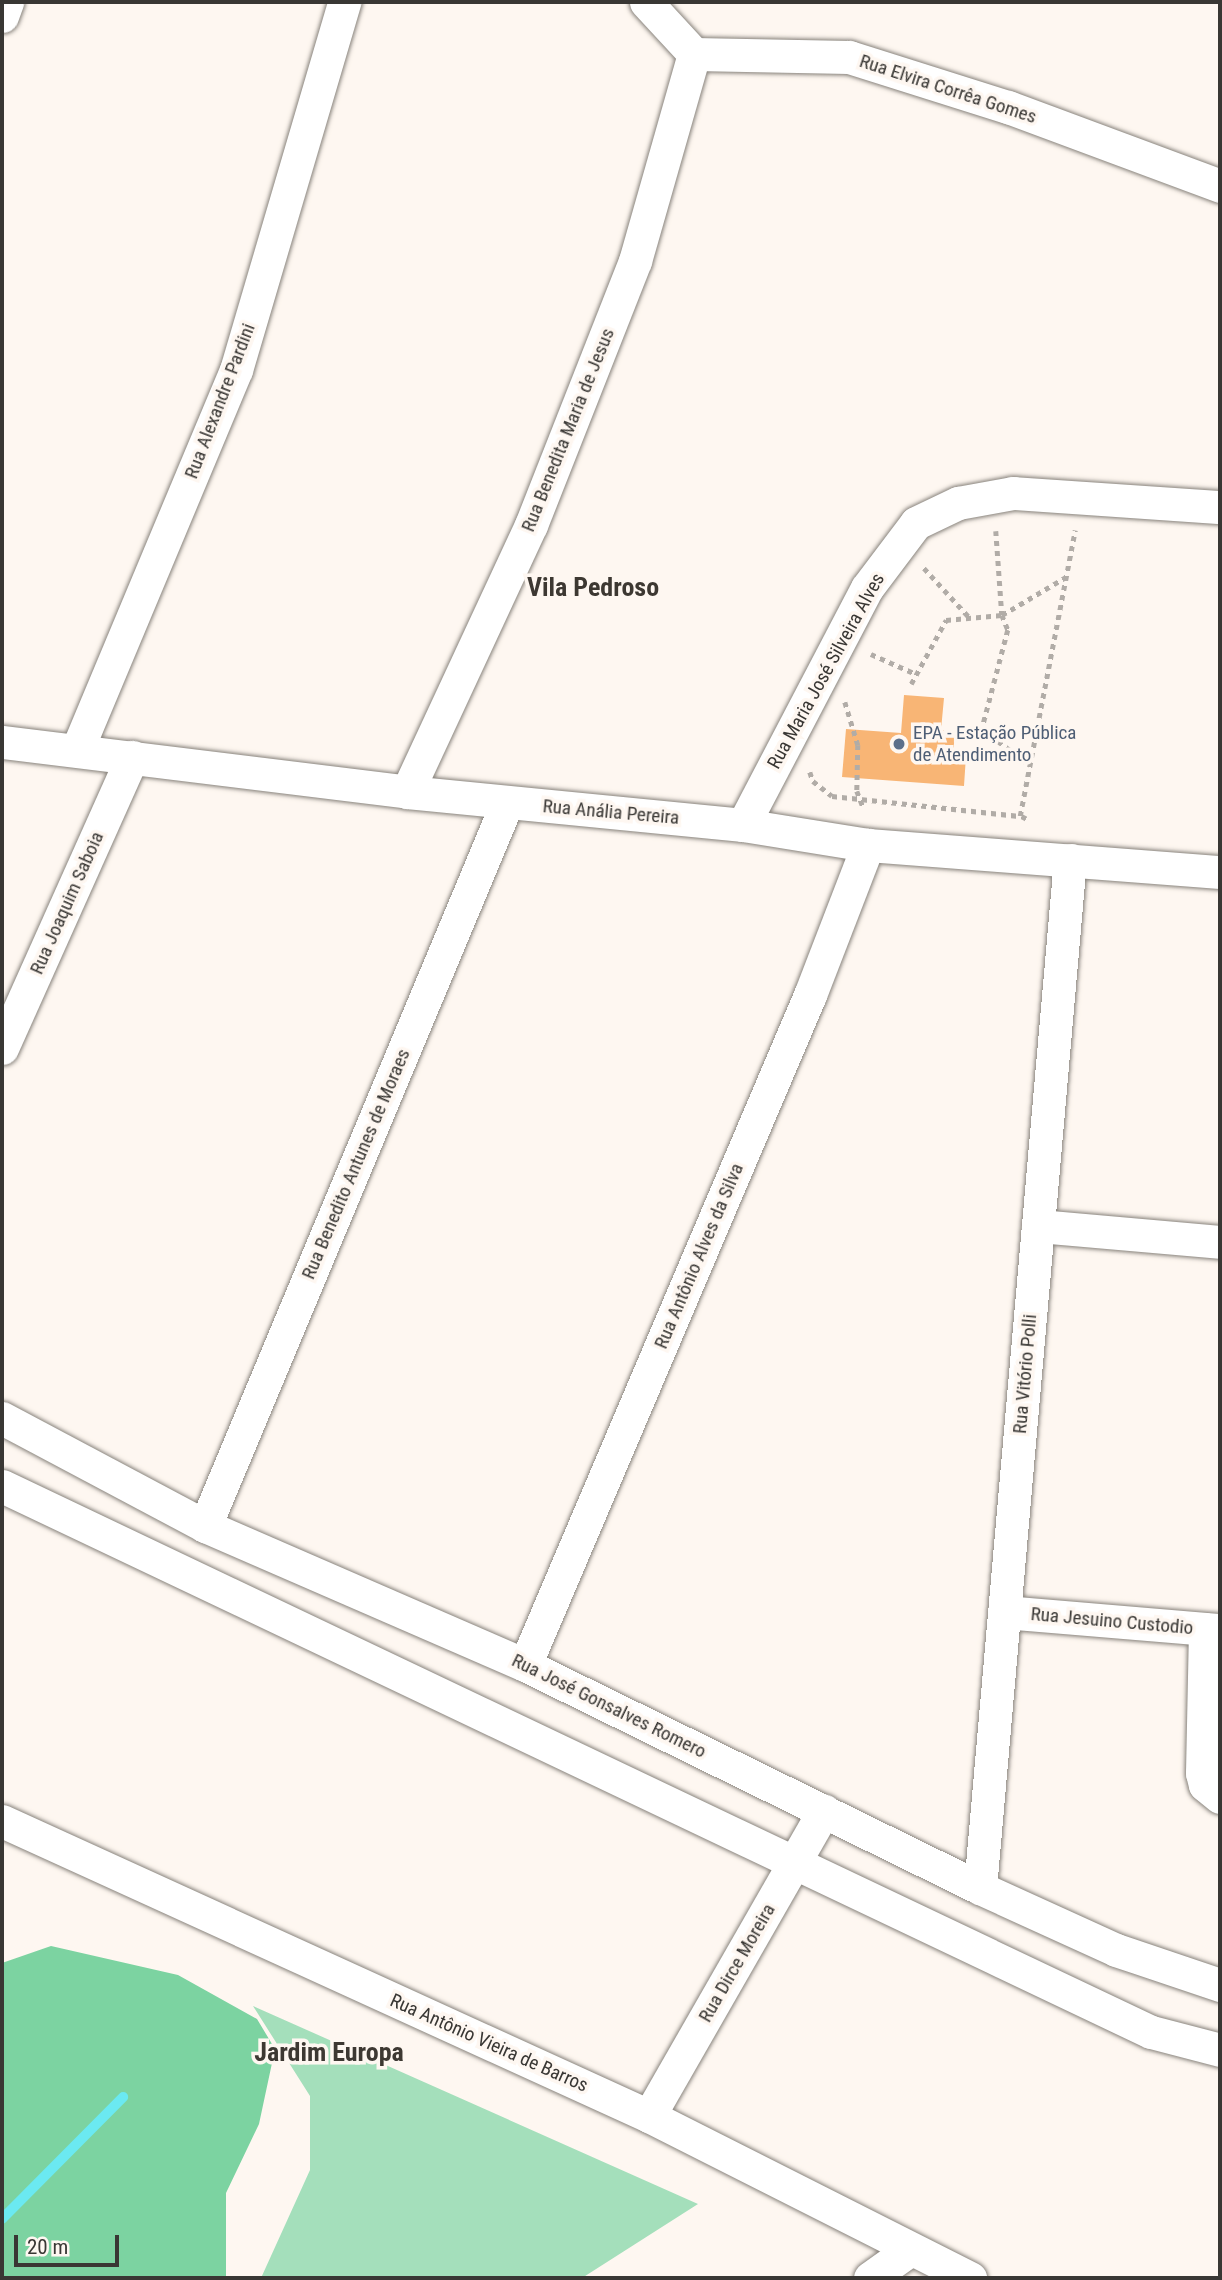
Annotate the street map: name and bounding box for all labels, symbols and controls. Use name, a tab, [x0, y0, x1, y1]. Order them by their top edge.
street label: Rua Elvira Corrêa Gomes	[857, 50, 1039, 128]
street label: Rua Alexandre Pardini	[180, 320, 260, 482]
street label: Rua Benedita Maria de Jesus	[517, 325, 619, 535]
street label: Rua Maria José Silveira Alves	[763, 569, 889, 773]
district label: Vila Pedroso	[527, 572, 659, 604]
place label: EPA - Estação Pública de Atendimento	[913, 722, 1076, 766]
marker: EPA - Estação Pública de Atendimento	[891, 736, 907, 752]
street label: Rua Anália Pereira	[542, 795, 680, 829]
street label: Rua Joaquim Saboia	[25, 828, 109, 978]
street label: Rua Benedito Antunes de Moraes	[297, 1045, 415, 1283]
street label: Rua Antônio Alves da Silva	[650, 1160, 748, 1352]
street label: Rua Vitório Polli	[1008, 1313, 1042, 1435]
street label: Rua Jesuino Custodio	[1030, 1603, 1194, 1639]
street label: Rua José Gonsalves Romero	[508, 1649, 710, 1763]
street label: Rua Dirce Moreira	[694, 1900, 780, 2026]
street label: Rua Antônio Vieira de Barros	[387, 1989, 591, 2097]
district label: Jardim Europa	[254, 2037, 404, 2069]
scale bar	[18, 2220, 122, 2264]
text: 20 m	[27, 2235, 68, 2259]

